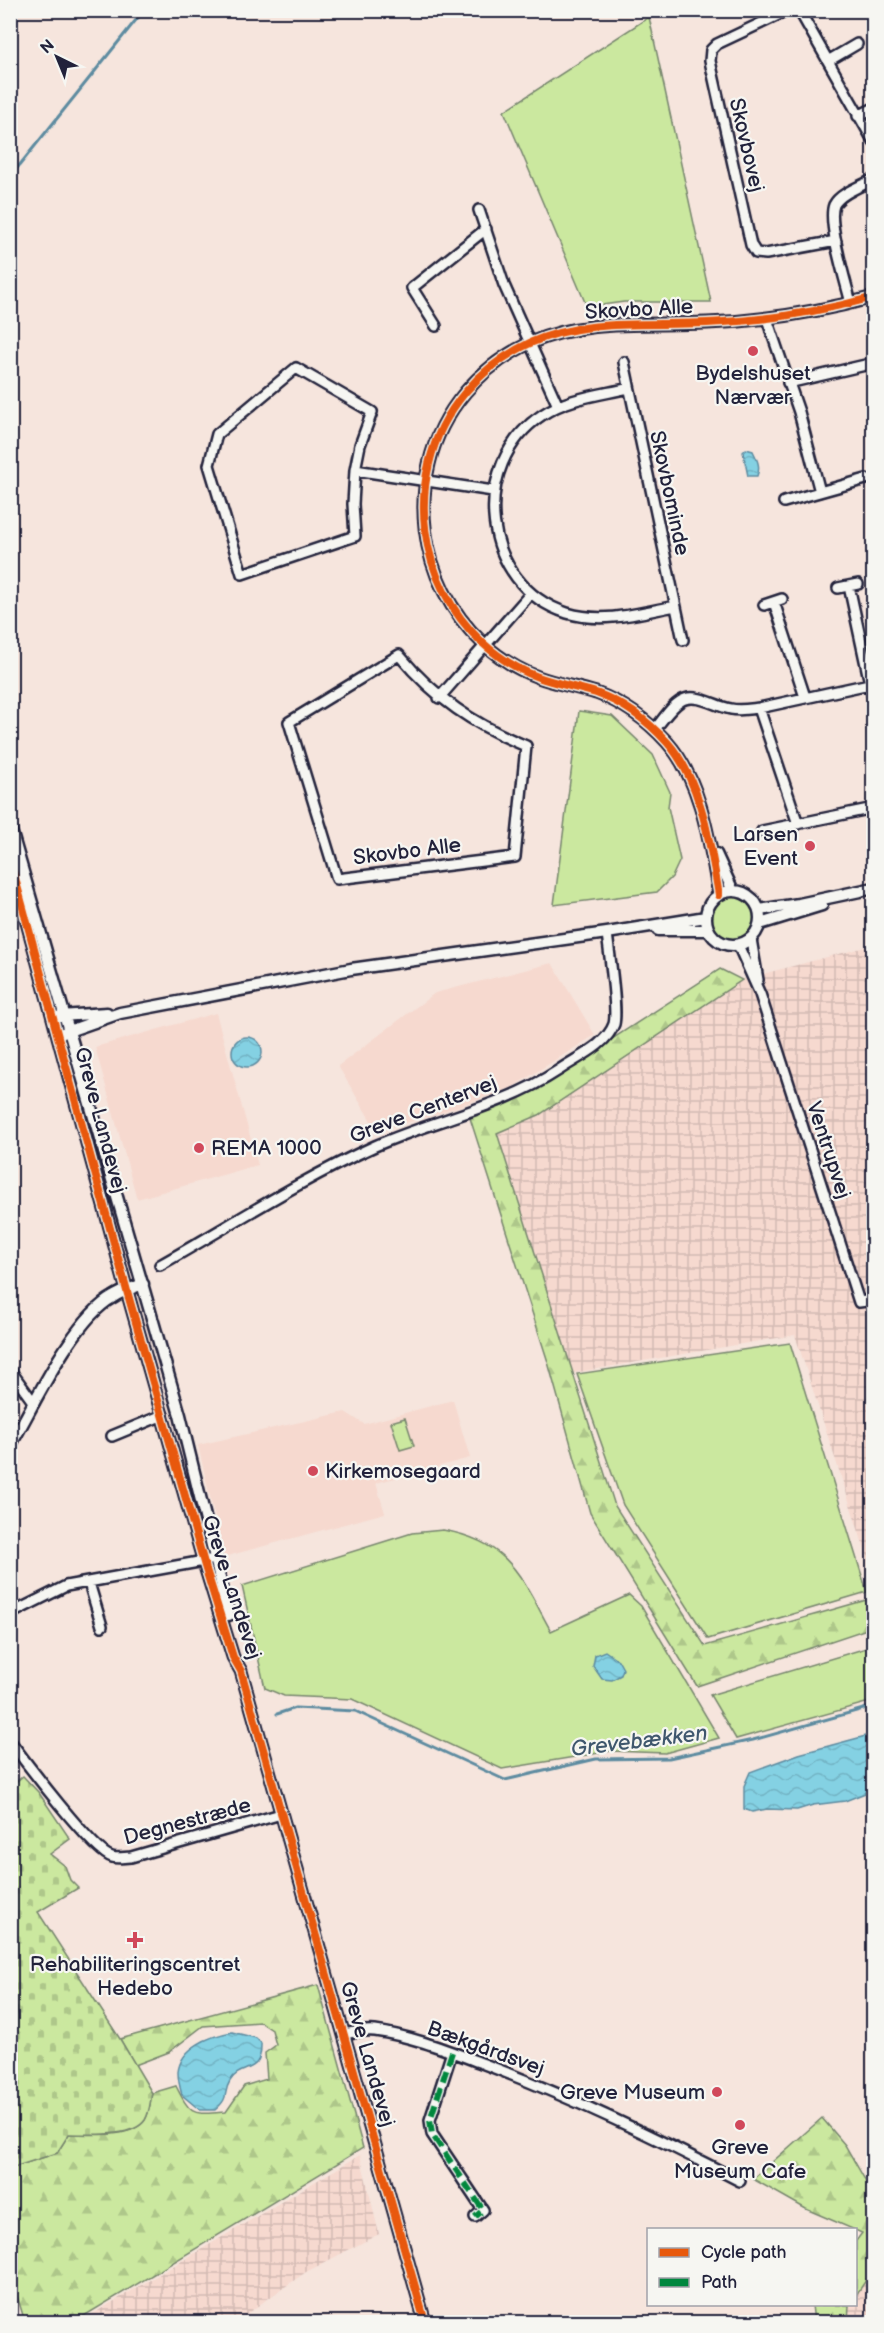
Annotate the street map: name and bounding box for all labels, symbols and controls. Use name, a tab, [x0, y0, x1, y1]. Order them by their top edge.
north arrow	[27, 27, 87, 87]
text: N	[37, 36, 59, 58]
street label: Skovbovej	[724, 96, 769, 194]
street label: Skovbo Alle	[584, 294, 694, 325]
marker: Bydelshuset Nærvær	[746, 344, 760, 358]
place label: Bydelshuset Nærvær	[695, 361, 811, 410]
street label: Skovbominde	[644, 428, 695, 558]
place label: Larsen Event	[732, 822, 799, 871]
street label: Skovbo Alle	[352, 832, 462, 871]
marker: Larsen Event	[803, 839, 817, 853]
street label: Greve Landevej	[69, 1044, 132, 1196]
street label: Greve Centervej	[346, 1070, 500, 1149]
street label: Ventrupvej	[801, 1098, 856, 1202]
place label: REMA 1000	[211, 1136, 322, 1161]
marker: REMA 1000	[192, 1141, 206, 1155]
place label: Kirkemosegaard	[325, 1459, 481, 1484]
marker: Kirkemosegaard	[306, 1464, 320, 1478]
street label: Greve Landevej	[196, 1512, 267, 1662]
water label: Grevebækken	[569, 1720, 709, 1763]
street label: Degnestræde	[121, 1792, 254, 1850]
marker: Rehabiliteringscentret Hedebo	[126, 1931, 144, 1949]
place label: Rehabiliteringscentret Hedebo	[30, 1952, 241, 2001]
street label: Greve Landevej	[335, 1979, 400, 2130]
street label: Bækgårdsvej	[424, 2016, 548, 2081]
place label: Greve Museum	[560, 2080, 705, 2105]
marker: Greve Museum	[710, 2085, 724, 2099]
marker: Greve Museum Cafe	[733, 2118, 747, 2132]
place label: Greve Museum Cafe	[674, 2135, 806, 2184]
legend	[647, 2228, 857, 2306]
text: Cycle path	[701, 2242, 787, 2263]
text: Path	[701, 2272, 737, 2293]

